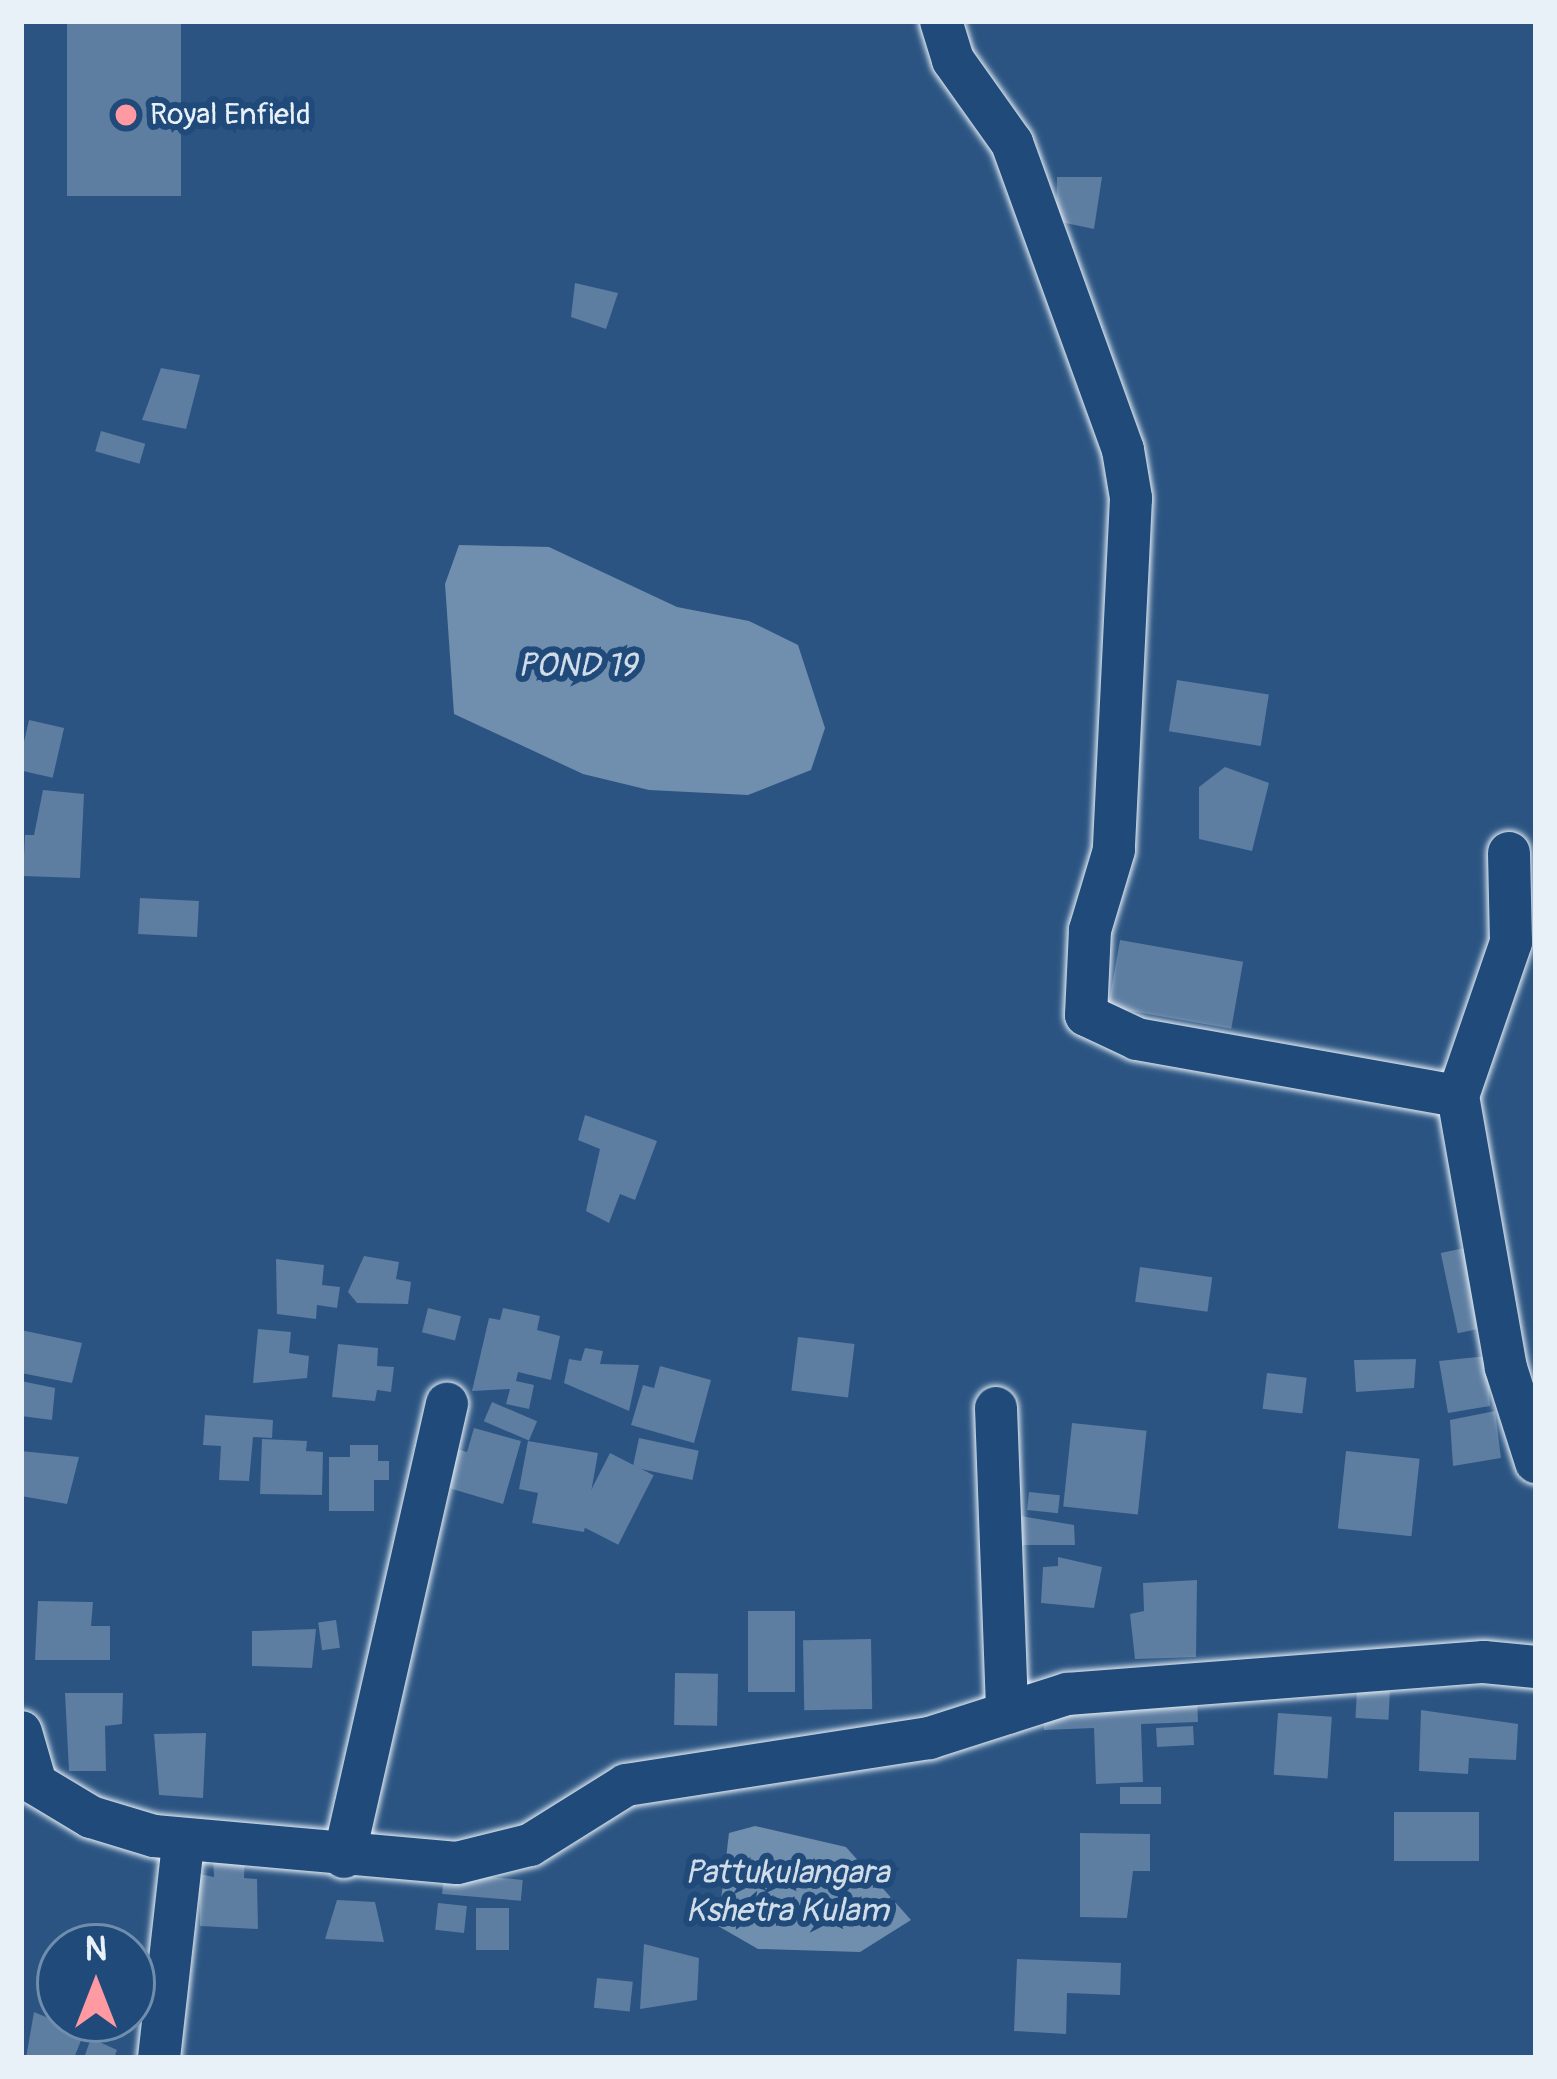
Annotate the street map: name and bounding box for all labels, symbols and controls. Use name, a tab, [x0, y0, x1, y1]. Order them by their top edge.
place label: Royal Enfield	[150, 97, 311, 133]
marker: Royal Enfield	[113, 102, 139, 128]
water label: POND 19	[517, 646, 637, 686]
water label: Pattukulangara Kshetra Kulam	[685, 1853, 889, 1931]
north arrow	[36, 1923, 156, 2043]
text: N	[85, 1929, 107, 1970]

